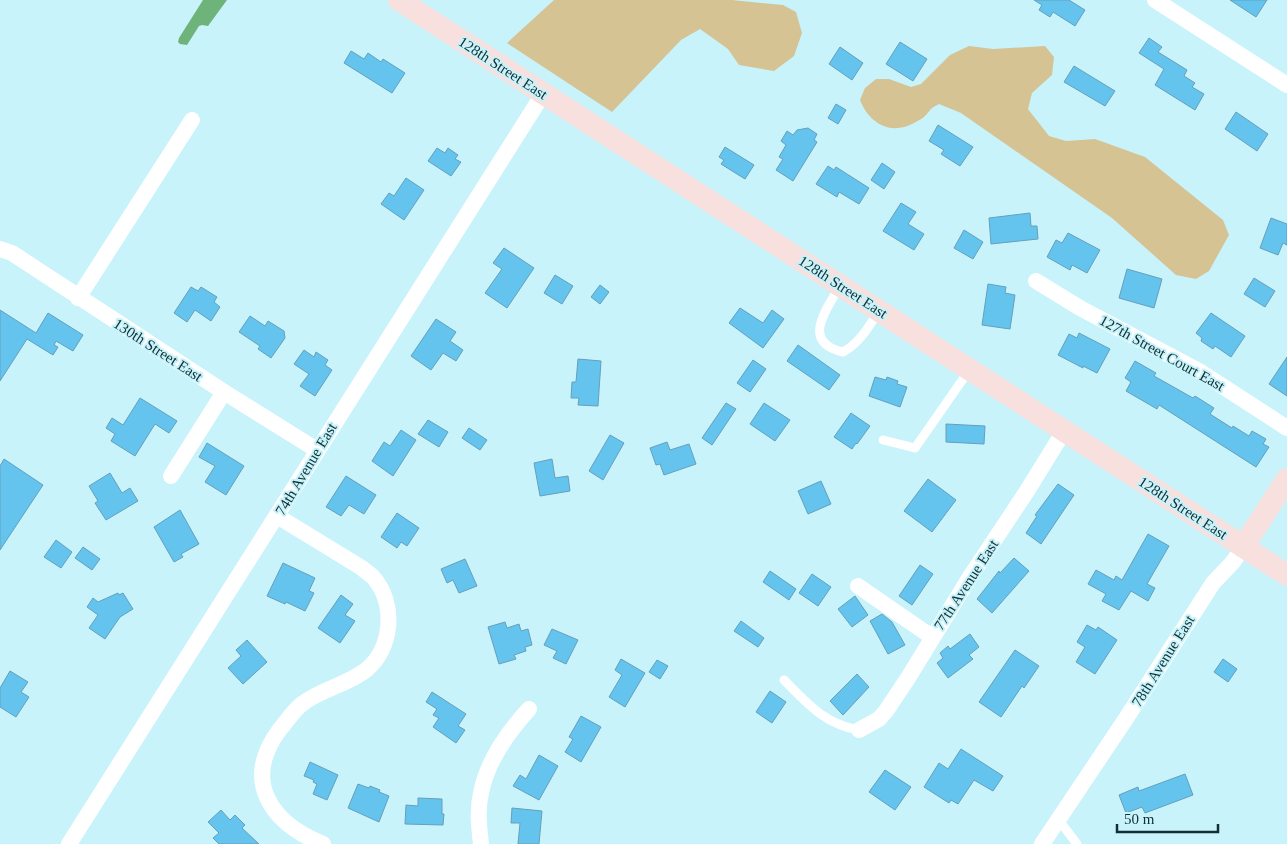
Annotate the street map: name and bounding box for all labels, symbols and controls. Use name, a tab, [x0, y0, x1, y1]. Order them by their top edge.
street label: 128th Street East	[456, 33, 551, 103]
street label: 128th Street East	[796, 252, 891, 322]
street label: 127th Street Court East	[1097, 312, 1228, 394]
street label: 130th Street East	[111, 315, 206, 385]
street label: 74th Avenue East	[272, 419, 340, 518]
street label: 128th Street East	[1136, 473, 1231, 543]
street label: 77th Avenue East	[931, 536, 1002, 633]
street label: 78th Avenue East	[1128, 612, 1198, 710]
scale bar	[1117, 802, 1218, 834]
text: 50 m	[1124, 811, 1155, 827]

